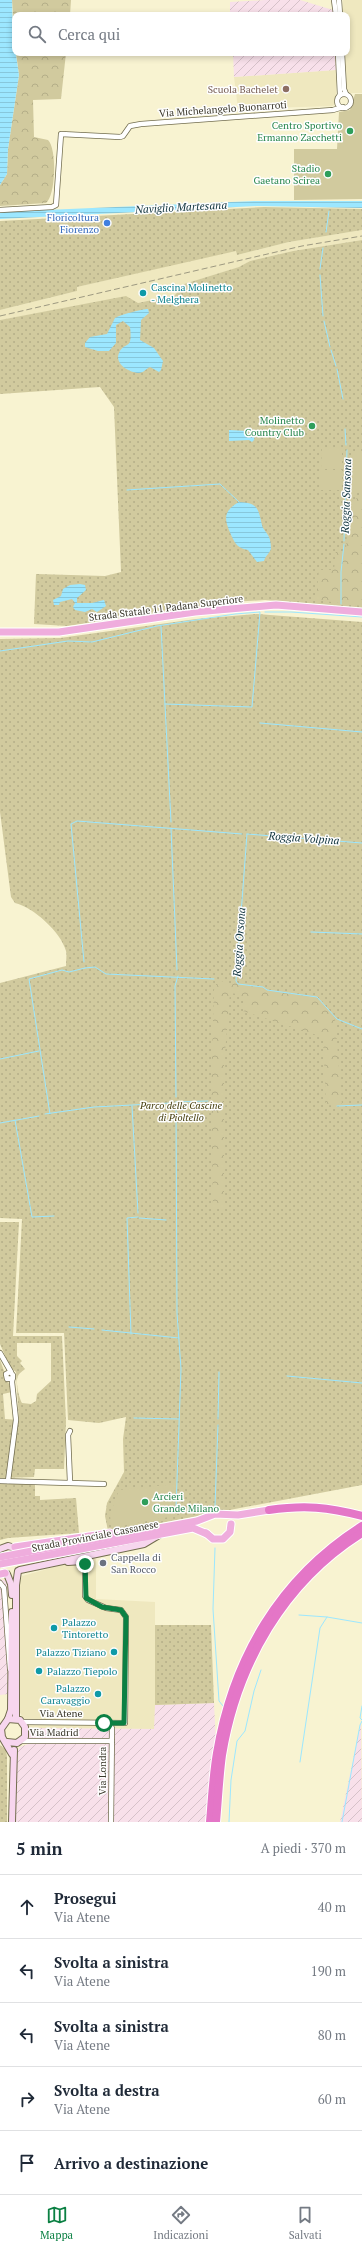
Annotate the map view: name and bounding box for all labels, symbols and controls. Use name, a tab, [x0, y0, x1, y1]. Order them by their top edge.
search box	[12, 12, 350, 56]
icon: search	[26, 23, 48, 45]
text: Cerca qui	[58, 24, 120, 44]
place label: Scuola Bachelet	[208, 83, 278, 96]
marker: Scuola Bachelet	[281, 84, 291, 94]
street label: Via Michelangelo Buonarroti	[159, 98, 287, 120]
place label: Centro Sportivo Ermanno Zacchetti	[257, 119, 342, 144]
marker: Centro Sportivo Ermanno Zacchetti	[345, 126, 355, 136]
place label: Stadio Gaetano Scirea	[253, 162, 320, 187]
marker: Stadio Gaetano Scirea	[323, 169, 333, 179]
water label: Naviglio Martesana	[134, 198, 228, 216]
place label: Floricoltura Fiorenzo	[47, 211, 99, 236]
marker: Floricoltura Fiorenzo	[102, 218, 112, 228]
place label: Cascina Molinetto - Melghera	[151, 281, 233, 306]
marker: Cascina Molinetto - Melghera	[138, 288, 148, 298]
place label: Molinetto Country Club	[245, 414, 305, 439]
marker: Molinetto Country Club	[307, 421, 317, 431]
water label: Roggia Sansona	[338, 458, 354, 535]
street label: Strada Statale 11 Padana Superiore	[88, 592, 244, 624]
water label: Roggia Volpina	[267, 828, 340, 847]
water label: Roggia Orsona	[230, 907, 248, 978]
park label: Parco delle Cascine di Pioltello	[139, 1099, 222, 1124]
place label: Arcieri Grande Milano	[153, 1490, 219, 1515]
marker: Arcieri Grande Milano	[140, 1497, 150, 1507]
street label: Strada Provinciale Cassanese	[31, 1517, 159, 1555]
place label: Cappella di San Rocco	[111, 1551, 161, 1576]
route end	[76, 1555, 94, 1573]
marker: Cappella di San Rocco	[98, 1558, 108, 1568]
place label: Palazzo Tintoretto	[62, 1616, 109, 1641]
marker: Palazzo Tintoretto	[49, 1623, 59, 1633]
place label: Palazzo Tiziano	[36, 1646, 106, 1659]
marker: Palazzo Tiziano	[109, 1647, 119, 1657]
place label: Palazzo Tiepolo	[47, 1665, 118, 1678]
marker: Palazzo Tiepolo	[34, 1666, 44, 1676]
place label: Palazzo Caravaggio	[40, 1682, 90, 1707]
marker: Palazzo Caravaggio	[93, 1689, 103, 1699]
street label: Via Atene	[39, 1707, 83, 1720]
route start	[95, 1714, 113, 1732]
street label: Via Madrid	[30, 1726, 79, 1739]
street label: Via Londra	[96, 1747, 109, 1795]
text: 5 min	[16, 1837, 63, 1860]
text: A piedi · 370 m	[261, 1839, 346, 1857]
text: Prosegui	[54, 1888, 117, 1908]
icon: ahead	[16, 1896, 38, 1918]
text: 40 m	[318, 1898, 346, 1916]
text: Via Atene	[54, 1908, 110, 1926]
text: Svolta a sinistra	[54, 1952, 169, 1972]
icon: left	[16, 1960, 38, 1982]
text: 190 m	[311, 1962, 346, 1980]
text: Via Atene	[54, 1972, 110, 1990]
text: Svolta a sinistra	[54, 2016, 169, 2036]
icon: left	[16, 2024, 38, 2046]
text: 80 m	[318, 2026, 346, 2044]
text: Via Atene	[54, 2036, 110, 2054]
text: Svolta a destra	[54, 2080, 160, 2100]
icon: right	[16, 2088, 38, 2110]
text: 60 m	[318, 2090, 346, 2108]
text: Via Atene	[54, 2100, 110, 2118]
icon: arrive	[16, 2152, 38, 2174]
text: Arrivo a destinazione	[54, 2153, 208, 2173]
tab: Mappa	[40, 2204, 73, 2242]
tab: Indicazioni	[153, 2204, 208, 2242]
tab: Salvati	[289, 2204, 322, 2242]

